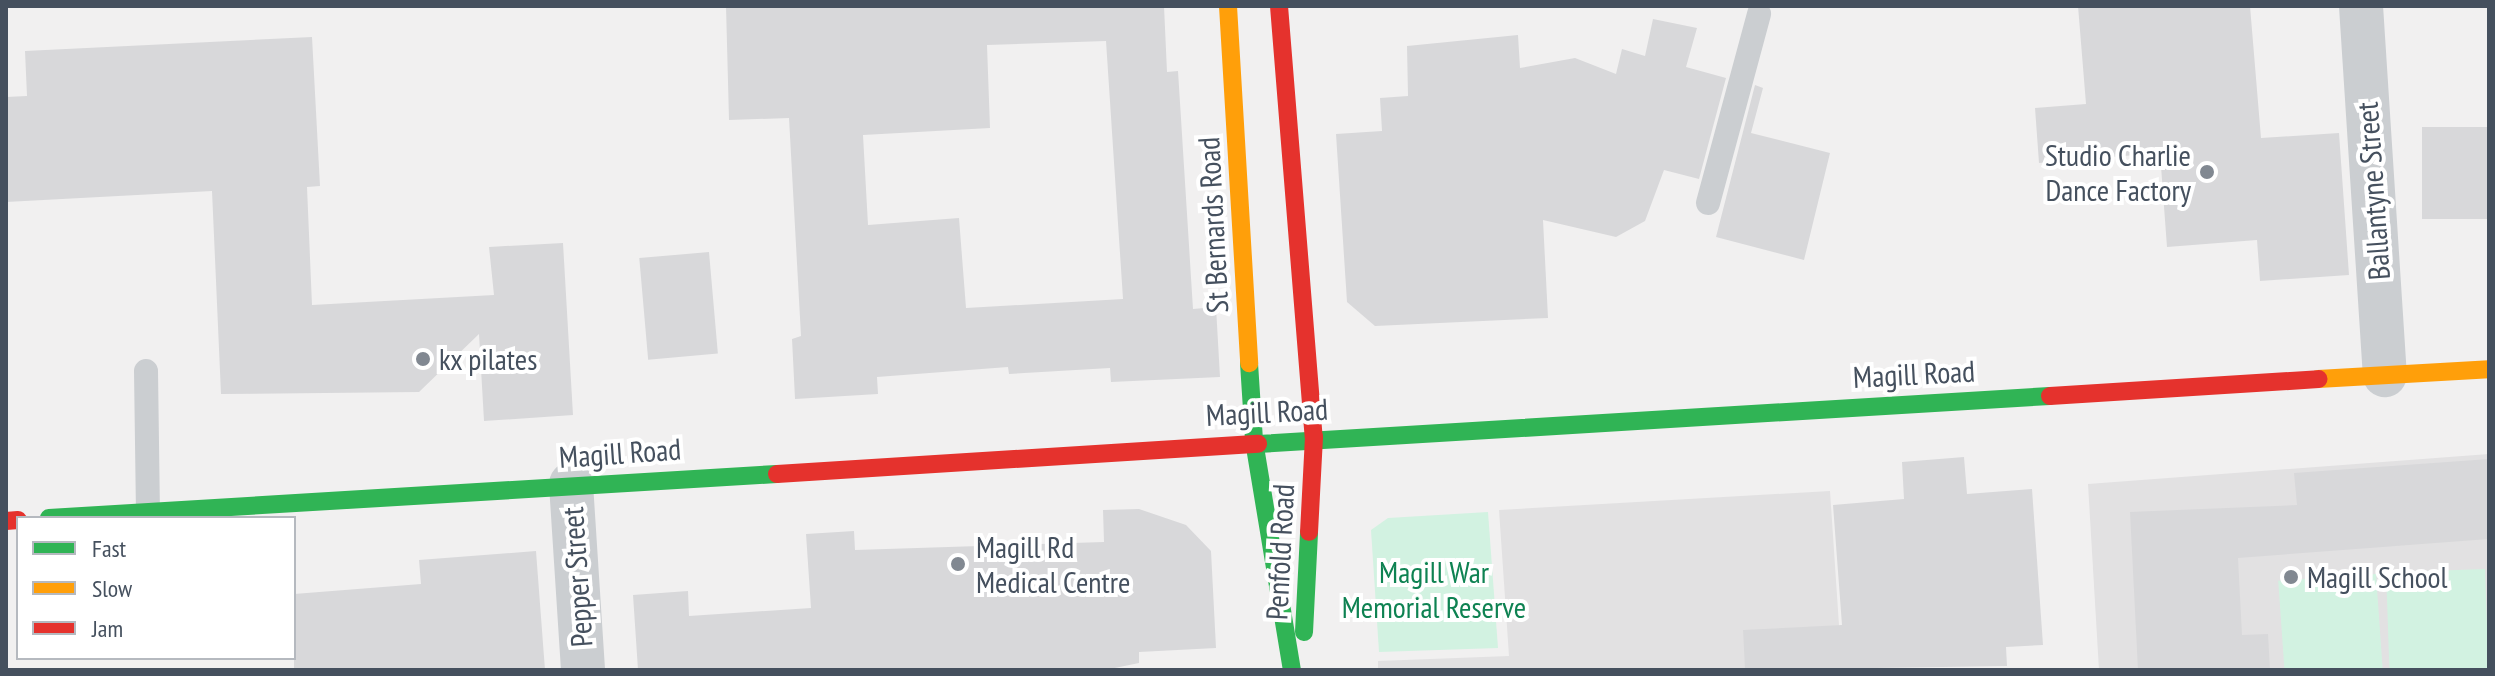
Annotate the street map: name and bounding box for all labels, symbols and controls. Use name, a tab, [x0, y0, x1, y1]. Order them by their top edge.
street label: Ballantyne Street	[2349, 101, 2397, 281]
street label: St Bernards Road	[1190, 136, 1236, 314]
place label: Studio Charlie Dance Factory	[2045, 137, 2191, 208]
marker: Studio Charlie Dance Factory	[2198, 163, 2216, 181]
place label: kx pilates	[439, 341, 538, 377]
marker: kx pilates	[414, 350, 432, 368]
street label: Magill Road	[1852, 353, 1976, 395]
street label: Magill Road	[1205, 391, 1329, 433]
street label: Magill Road	[558, 431, 682, 475]
street label: Penfold Road	[1258, 483, 1302, 621]
street label: Pepper Street	[554, 506, 600, 648]
legend	[16, 516, 296, 660]
place label: Magill Rd Medical Centre	[976, 529, 1130, 600]
text: Fast	[92, 533, 126, 564]
marker: Magill Rd Medical Centre	[947, 553, 969, 575]
park label: Magill War Memorial Reserve	[1342, 554, 1526, 624]
place label: Magill School	[2307, 559, 2448, 595]
marker: Magill School	[2282, 568, 2300, 586]
text: Slow	[92, 573, 132, 604]
text: Jam	[92, 613, 123, 644]

